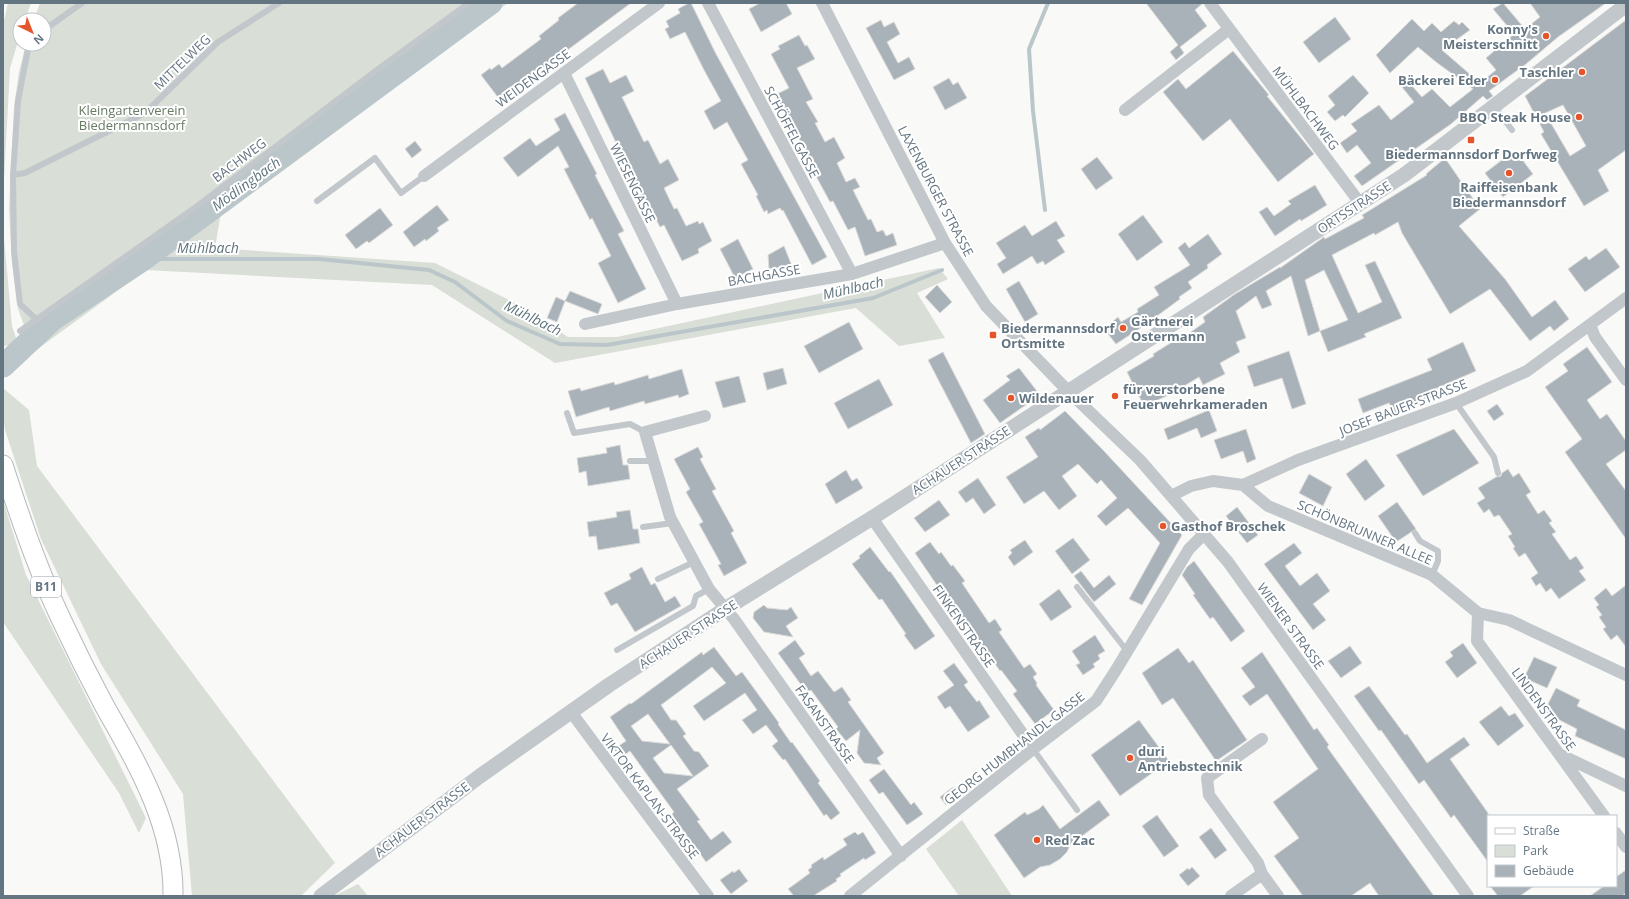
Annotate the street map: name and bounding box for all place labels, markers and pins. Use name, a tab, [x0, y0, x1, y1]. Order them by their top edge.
place label: Konny's Meisterschnitt	[1443, 20, 1538, 53]
marker: Konny's Meisterschnitt	[1541, 31, 1551, 41]
place label: Taschler	[1519, 63, 1574, 81]
marker: Taschler	[1577, 67, 1587, 77]
place label: Bäckerei Eder	[1398, 71, 1487, 89]
marker: Bäckerei Eder	[1490, 75, 1500, 85]
place label: BBQ Steak House	[1459, 108, 1571, 126]
marker: BBQ Steak House	[1574, 112, 1584, 122]
marker: Biedermannsdorf Dorfweg	[1466, 135, 1476, 145]
place label: Biedermannsdorf Dorfweg	[1385, 145, 1558, 163]
marker: Raiffeisenbank Biedermannsdorf	[1504, 168, 1514, 178]
place label: Raiffeisenbank Biedermannsdorf	[1452, 178, 1567, 211]
place label: Gärtnerei Ostermann	[1131, 312, 1205, 345]
place label: Biedermannsdorf Ortsmitte	[1001, 319, 1116, 352]
marker: Gärtnerei Ostermann	[1118, 323, 1128, 333]
marker: Biedermannsdorf Ortsmitte	[988, 330, 998, 340]
place label: für verstorbene Feuerwehrkameraden	[1123, 380, 1268, 413]
place label: Wildenauer	[1019, 389, 1094, 407]
marker: für verstorbene Feuerwehrkameraden	[1110, 391, 1120, 401]
marker: Wildenauer	[1006, 393, 1016, 403]
place label: Gasthof Broschek	[1171, 517, 1286, 535]
marker: Gasthof Broschek	[1158, 521, 1168, 531]
place label: duri Antriebstechnik	[1138, 742, 1243, 775]
marker: duri Antriebstechnik	[1125, 753, 1135, 763]
place label: Red Zac	[1045, 831, 1095, 849]
marker: Red Zac	[1032, 835, 1042, 845]

